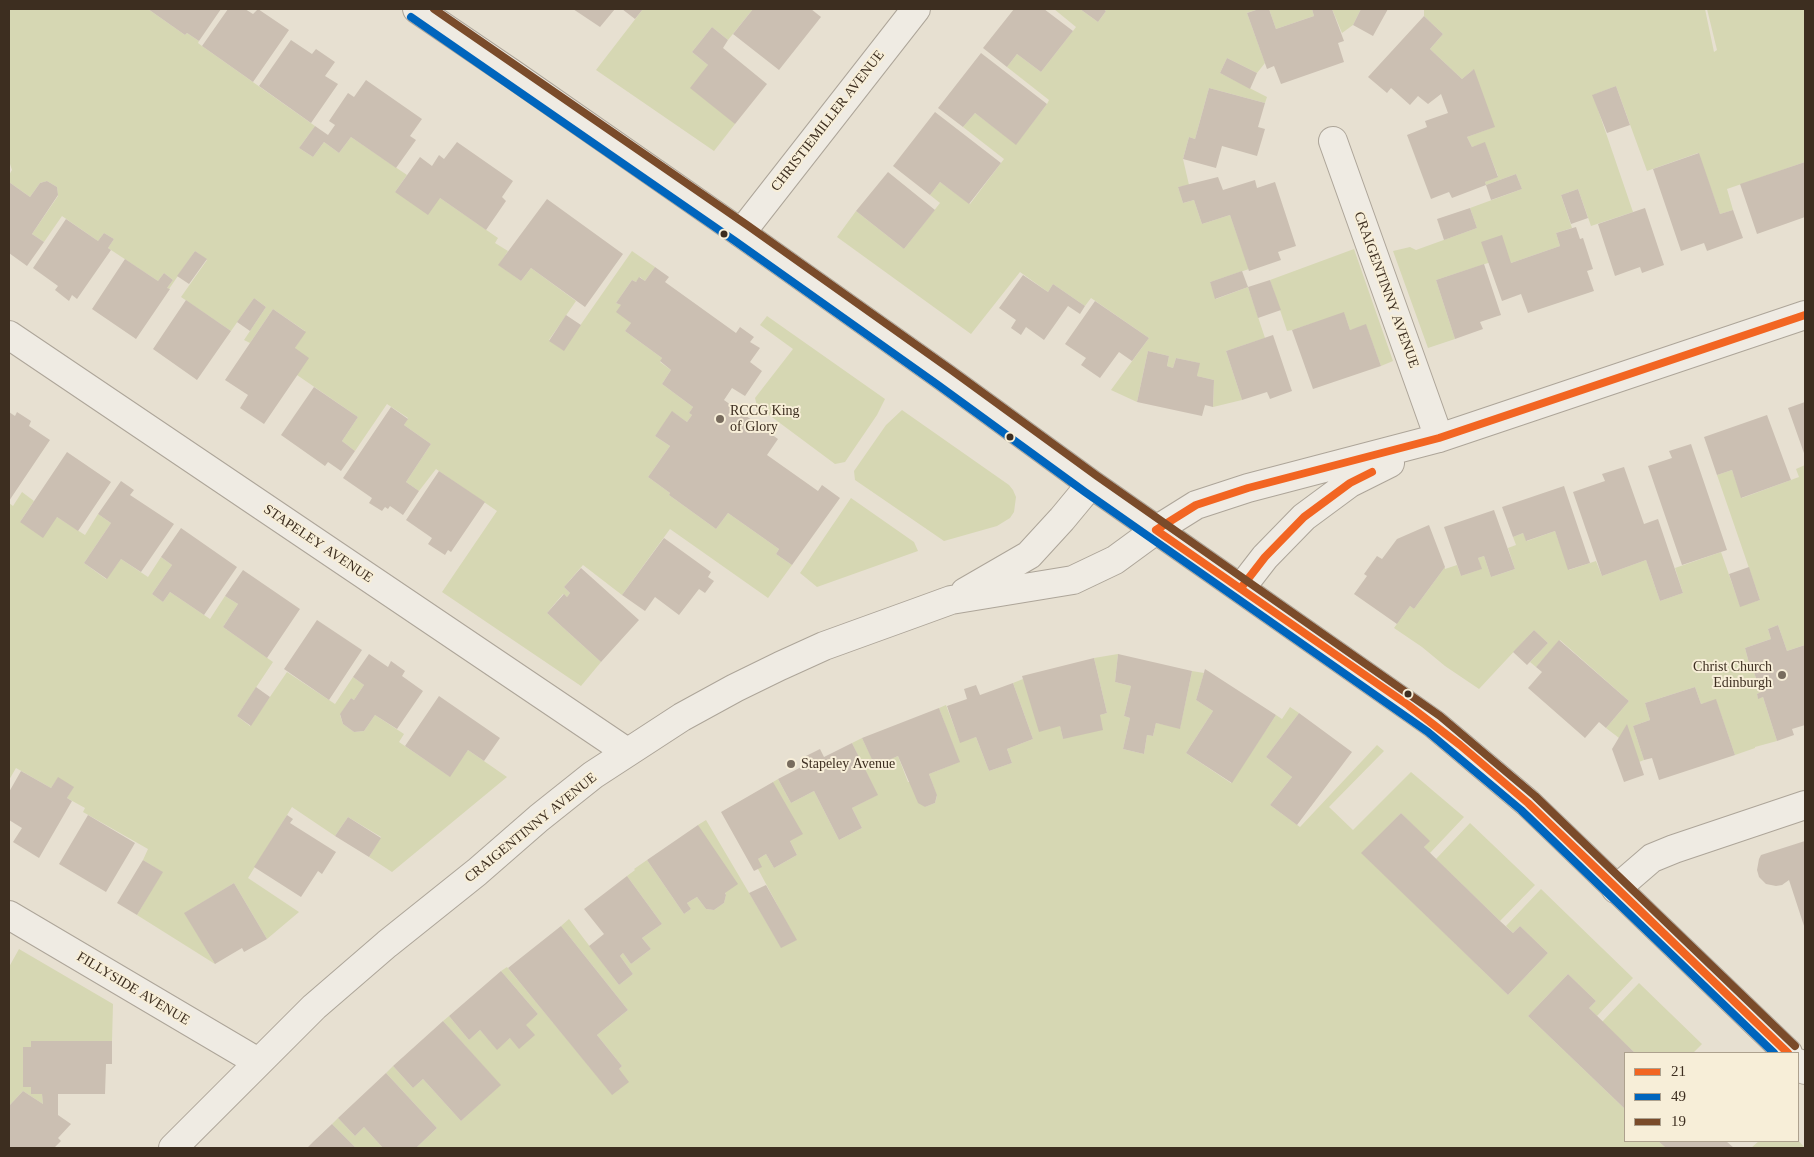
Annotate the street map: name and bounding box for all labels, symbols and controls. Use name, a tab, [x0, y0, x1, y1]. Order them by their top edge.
street label: CHRISTIEMILLER AVENUE	[768, 47, 888, 195]
street label: CRAIGENTINNY AVENUE	[1350, 210, 1422, 370]
unlabelled marker	[719, 229, 729, 239]
place label: RCCG King of Glory	[730, 403, 800, 436]
marker: RCCG King of Glory	[714, 413, 726, 425]
unlabelled marker	[1005, 432, 1015, 442]
street label: STAPELEY AVENUE	[260, 501, 376, 587]
place label: Christ Church Edinburgh	[1693, 659, 1772, 692]
marker: Christ Church Edinburgh	[1776, 669, 1788, 681]
unlabelled marker	[1403, 689, 1413, 699]
place label: Stapeley Avenue	[801, 756, 895, 772]
marker: Stapeley Avenue	[785, 758, 797, 770]
street label: CRAIGENTINNY AVENUE	[462, 770, 600, 886]
street label: FILLYSIDE AVENUE	[74, 949, 192, 1029]
legend	[1624, 1052, 1799, 1142]
text: 21	[1671, 1063, 1686, 1079]
text: 49	[1671, 1088, 1686, 1104]
text: 19	[1671, 1113, 1686, 1129]

